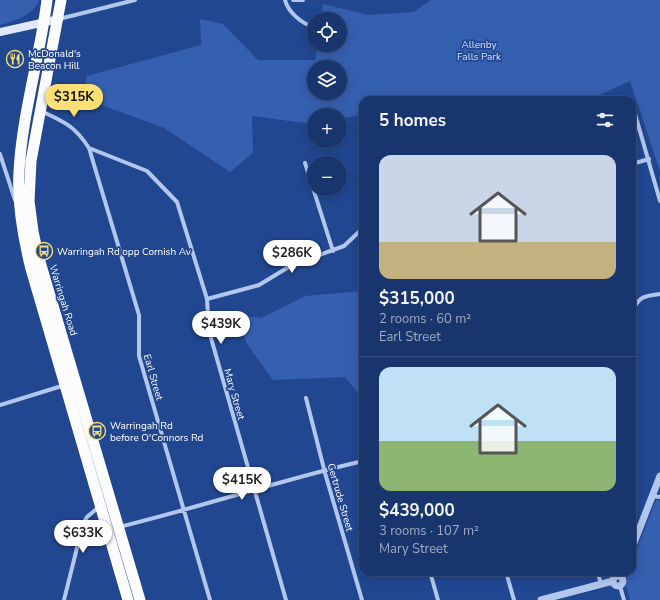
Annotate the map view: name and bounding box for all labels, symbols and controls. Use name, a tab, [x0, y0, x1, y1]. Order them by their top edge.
map controls	[307, 12, 347, 196]
button: locate	[307, 12, 347, 52]
park label: Allenby Falls Park	[457, 38, 502, 64]
place label: McDonald's Beacon Hill	[28, 47, 81, 73]
restaurant icon: McDonald's Beacon Hill	[5, 49, 25, 69]
button: layers	[307, 60, 347, 100]
pin: $315K	[46, 84, 102, 118]
text: $315K	[54, 88, 94, 106]
button: +	[307, 108, 347, 148]
text: 5 homes	[379, 109, 446, 132]
icon: filters	[594, 109, 616, 131]
button: −	[307, 156, 347, 196]
icon: home	[462, 181, 534, 253]
pin: $286K	[264, 240, 320, 274]
bus stop icon: Warringah Rd opp Cornish Av	[34, 241, 54, 261]
text: $286K	[272, 244, 312, 262]
place label: Warringah Rd opp Cornish Av	[57, 245, 192, 259]
street label: Warringah Road	[46, 263, 81, 338]
text: $315,000	[379, 287, 455, 310]
text: 2 rooms · 60 m²	[379, 310, 471, 328]
pin: $439K	[193, 311, 249, 345]
text: $439K	[201, 315, 241, 333]
text: Earl Street	[379, 328, 441, 346]
street label: Earl Street	[140, 353, 166, 402]
street label: Mary Street	[220, 367, 248, 422]
icon: home	[462, 393, 534, 465]
place label: Warringah Rd before O'Connors Rd	[110, 419, 204, 445]
bus stop icon: Warringah Rd before O'Connors Rd	[87, 421, 107, 441]
street label: Gertrude Street	[324, 462, 357, 533]
pin: $415K	[214, 467, 270, 501]
text: $415K	[222, 471, 262, 489]
text: $439,000	[379, 499, 455, 522]
pin: $633K	[55, 520, 111, 554]
text: 3 rooms · 107 m²	[379, 522, 479, 540]
text: $633K	[63, 524, 103, 542]
text: Mary Street	[379, 540, 448, 558]

